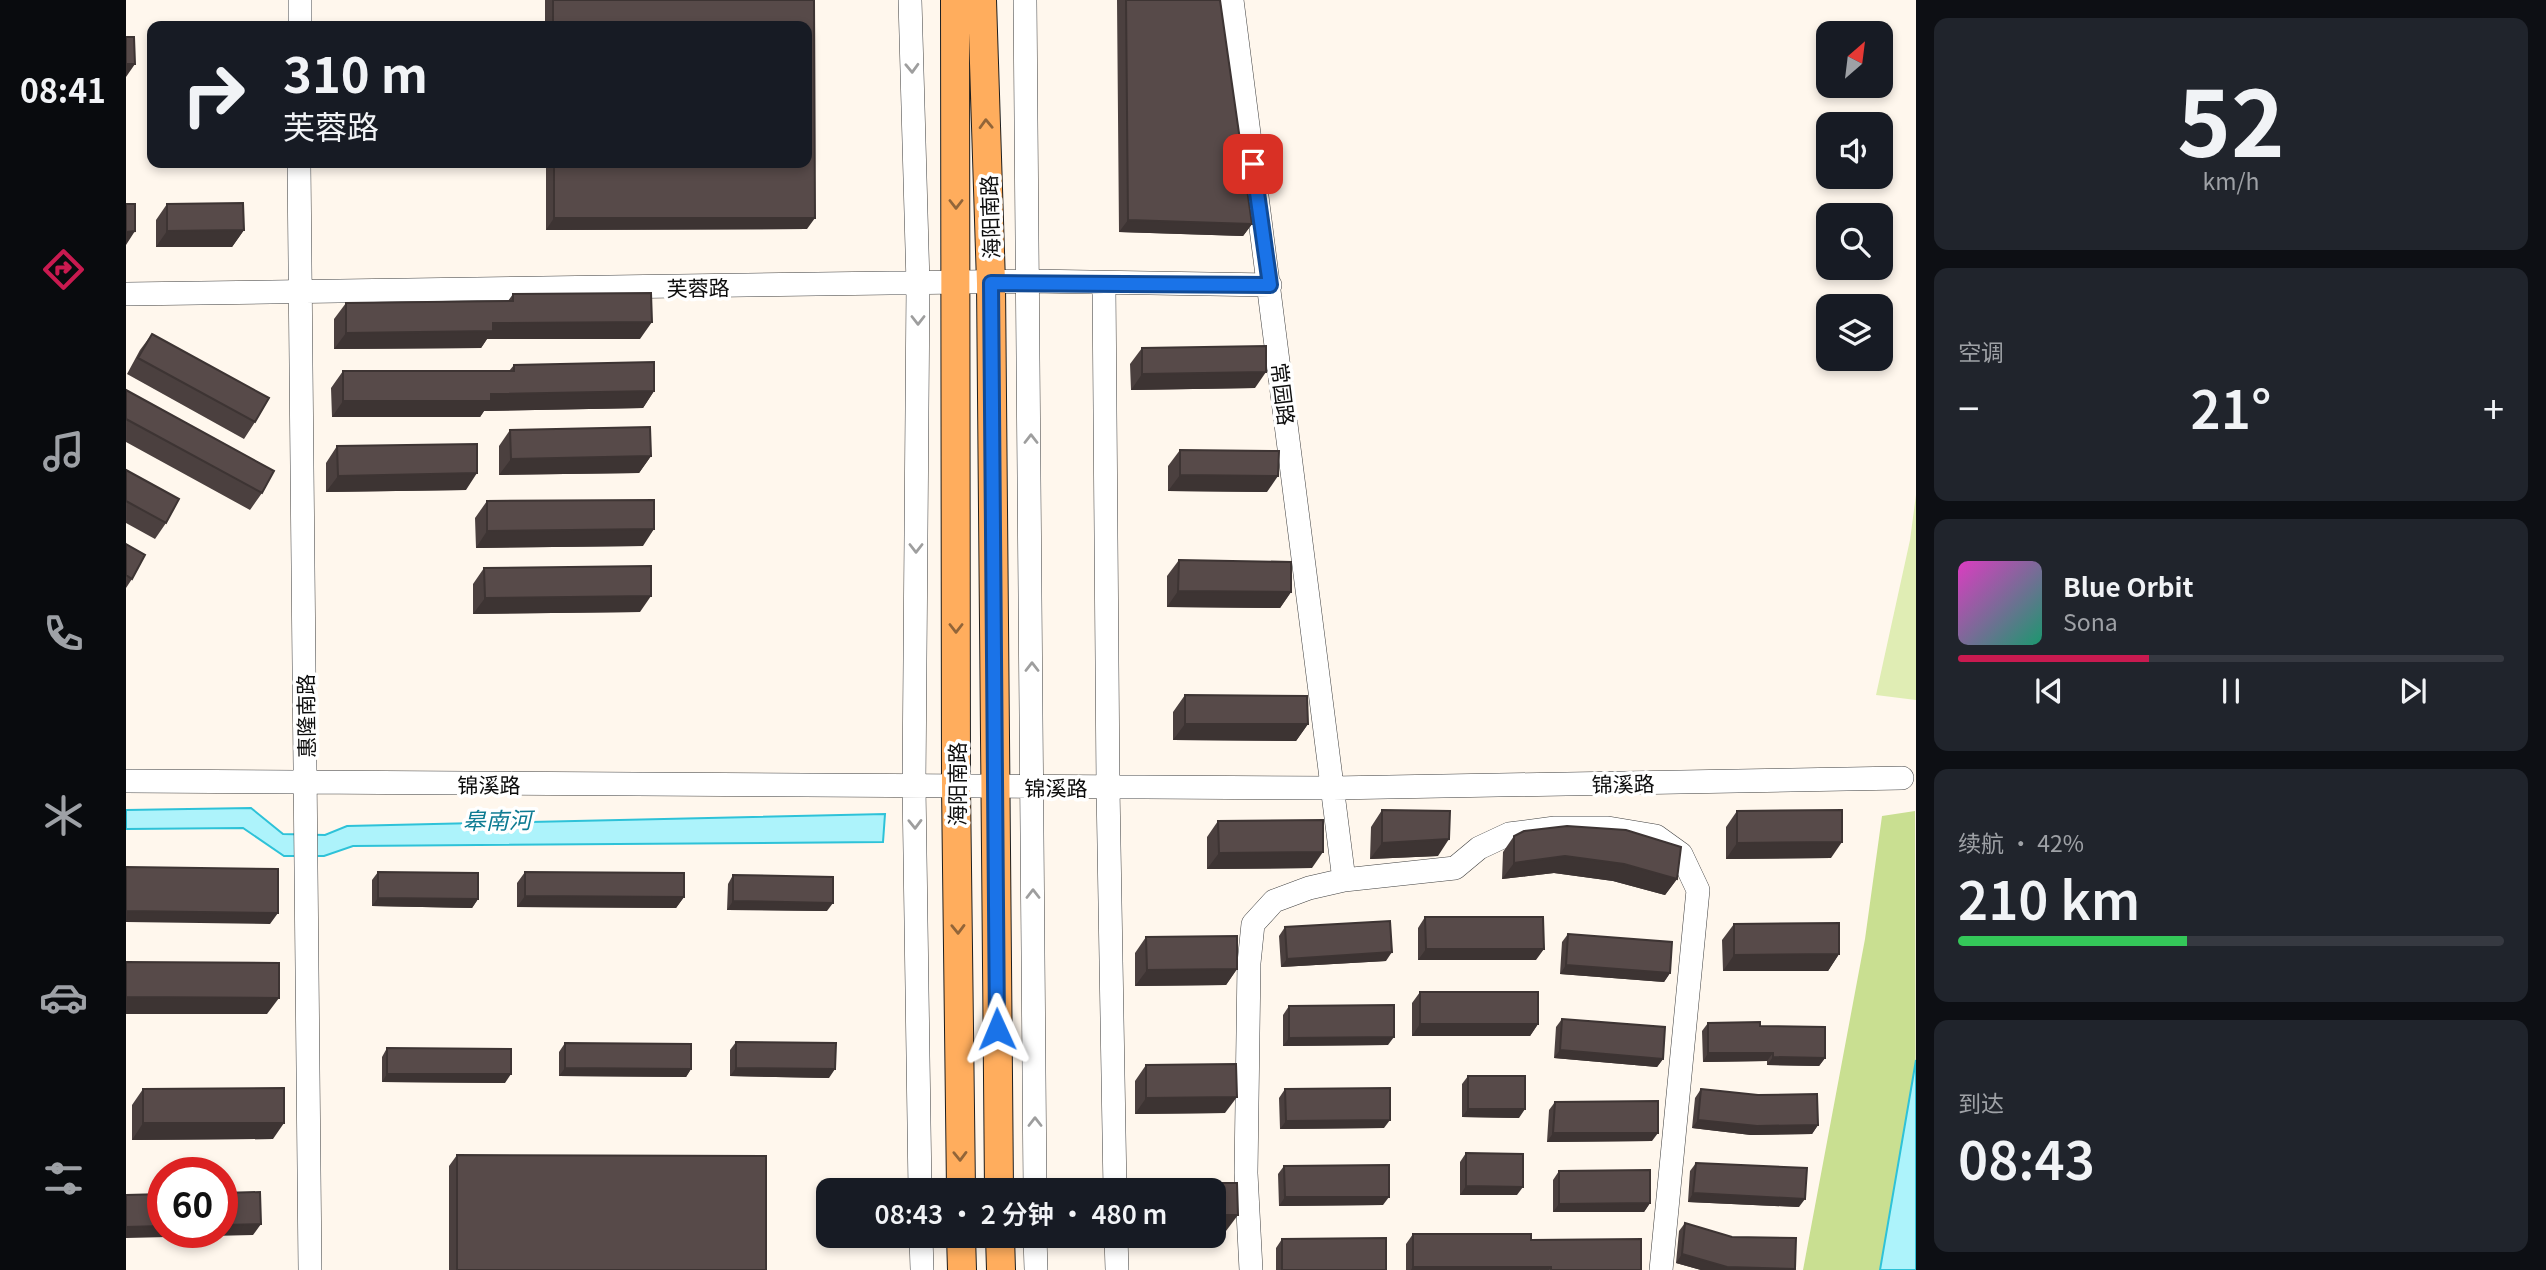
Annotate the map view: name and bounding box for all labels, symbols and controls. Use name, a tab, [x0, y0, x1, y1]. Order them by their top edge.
north arrow	[1816, 21, 1894, 98]
map controls	[1816, 21, 1893, 371]
text: 310 m	[283, 36, 428, 107]
icon: right	[168, 49, 259, 140]
text: 52	[2177, 51, 2285, 183]
one-way arrow	[904, 63, 919, 74]
text: 08:41	[20, 66, 106, 112]
text: 芙蓉路	[283, 102, 379, 148]
button: sound	[1816, 112, 1893, 189]
one-way arrow	[978, 118, 993, 129]
pin	[1223, 134, 1283, 194]
icon: arrive	[1234, 145, 1272, 183]
text: km/h	[2203, 163, 2259, 197]
street label: 海阳南路	[973, 175, 1005, 259]
one-way arrow	[948, 200, 964, 210]
button: search	[1816, 203, 1893, 280]
icon: directions	[39, 245, 88, 294]
street label: 芙蓉路	[666, 271, 730, 303]
button: layers	[1816, 294, 1893, 371]
one-way arrow	[910, 315, 926, 326]
text: 空调	[1958, 334, 2004, 368]
street label: 常园路	[1265, 361, 1303, 427]
text: 21°	[2191, 369, 2271, 444]
text: −	[1958, 379, 1979, 434]
text: +	[2483, 379, 2504, 434]
icon: music	[39, 427, 88, 476]
one-way arrow	[1023, 434, 1039, 444]
one-way arrow	[908, 543, 924, 553]
text: Blue Orbit	[2063, 567, 2193, 604]
text: Sona	[2063, 604, 2118, 638]
icon: phone	[39, 609, 88, 658]
one-way arrow	[948, 623, 964, 634]
one-way arrow	[1024, 661, 1040, 672]
icon: previous	[2030, 672, 2068, 710]
icon: pause	[2212, 672, 2250, 710]
icon: next	[2394, 672, 2432, 710]
street label: 惠隆南路	[289, 674, 321, 758]
street label: 海阳南路	[941, 742, 971, 826]
street label: 锦溪路	[1591, 767, 1655, 799]
street label: 锦溪路	[458, 769, 521, 799]
street label: 锦溪路	[1025, 772, 1088, 802]
icon: climate	[39, 791, 88, 840]
water label: 皋南河	[462, 801, 536, 837]
one-way arrow	[907, 819, 923, 830]
text: 续航 · 42%	[1958, 825, 2084, 859]
text: 210 km	[1958, 860, 2140, 935]
one-way arrow	[1025, 889, 1041, 899]
one-way arrow	[950, 924, 966, 935]
icon: car	[39, 973, 88, 1022]
position arrow	[960, 992, 1034, 1066]
text: 到达	[1958, 1085, 2004, 1119]
one-way arrow	[1027, 1116, 1043, 1127]
text: 08:43	[1958, 1120, 2095, 1195]
one-way arrow	[953, 1151, 968, 1162]
icon: filters	[39, 1154, 88, 1203]
speed limit sign: 60	[147, 1157, 238, 1248]
text: 08:43 · 2 分钟 · 480 m	[875, 1194, 1167, 1231]

